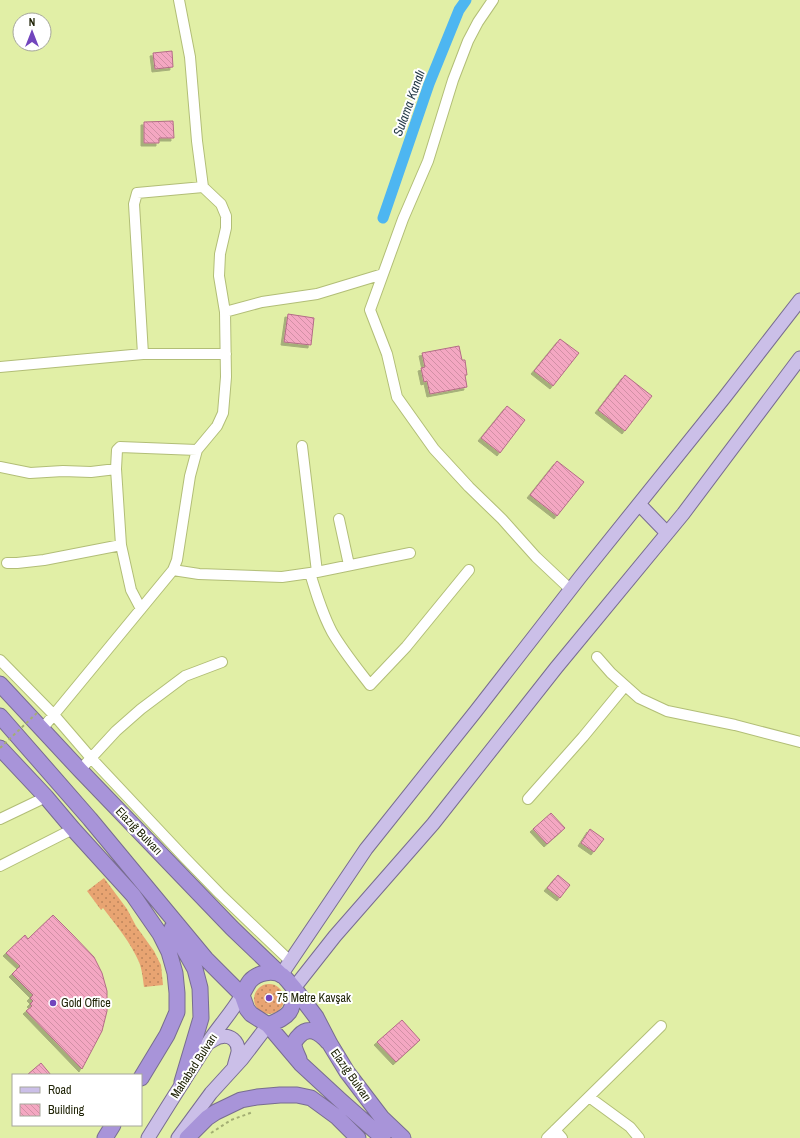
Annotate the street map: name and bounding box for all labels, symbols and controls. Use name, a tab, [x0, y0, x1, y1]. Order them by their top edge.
north arrow	[12, 12, 52, 52]
text: N	[29, 15, 35, 29]
water label: Sulama Kanalı	[389, 67, 429, 138]
street label: Elazığ Bulvarı	[112, 804, 166, 858]
place label: 75 Metre Kavşak	[277, 990, 351, 1006]
marker: 75 Metre Kavşak	[264, 993, 274, 1003]
place label: Gold Office	[61, 995, 111, 1011]
marker: Gold Office	[48, 998, 58, 1008]
street label: Mahabad Bulvarı	[167, 1030, 221, 1102]
street label: Elazığ Bulvarı	[327, 1046, 375, 1104]
legend	[12, 1074, 142, 1126]
text: Road	[48, 1082, 72, 1098]
text: Building	[48, 1102, 85, 1118]

